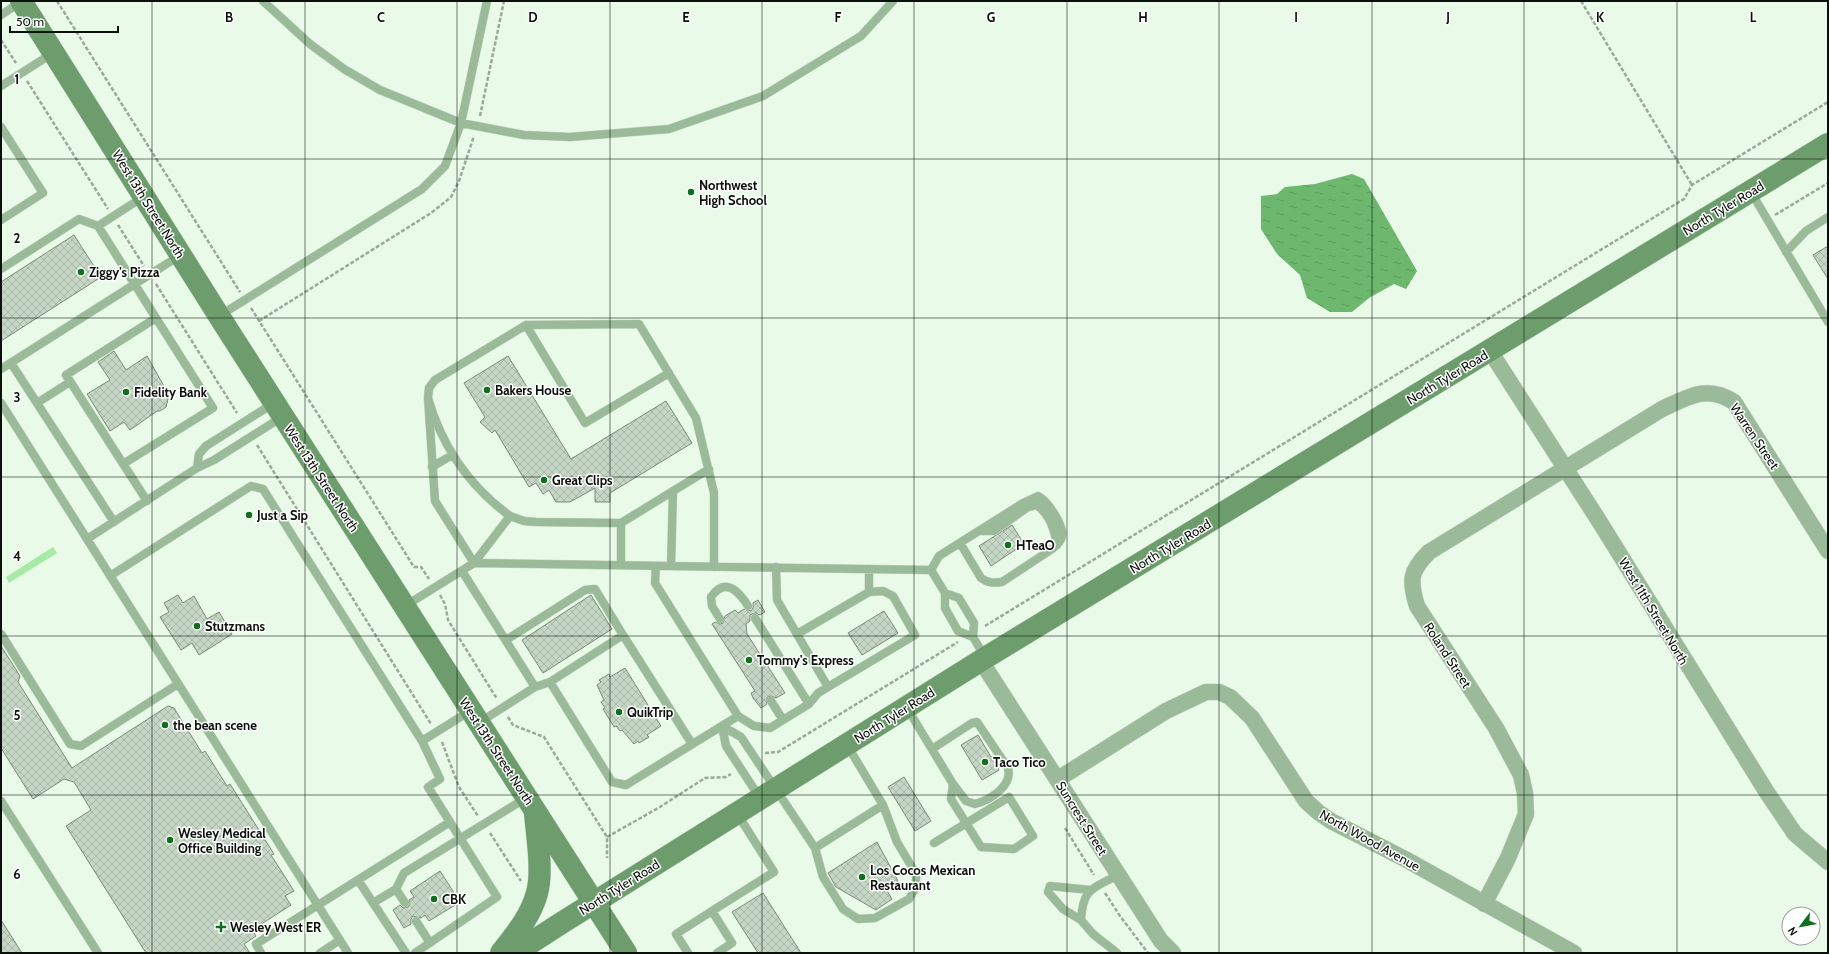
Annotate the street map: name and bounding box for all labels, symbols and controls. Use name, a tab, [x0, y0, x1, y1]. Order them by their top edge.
scale bar	[10, 8, 118, 34]
text: B	[225, 9, 233, 25]
text: C	[377, 9, 385, 25]
text: D	[528, 9, 538, 25]
text: E	[682, 9, 690, 25]
text: F	[835, 9, 842, 25]
text: G	[987, 9, 996, 25]
text: H	[1138, 9, 1148, 25]
text: I	[1294, 9, 1298, 25]
text: J	[1445, 9, 1450, 25]
text: K	[1596, 9, 1605, 25]
text: L	[1750, 9, 1757, 25]
text: 50 m	[16, 14, 44, 29]
text: 1	[15, 71, 19, 87]
street label: West 13th Street North	[109, 147, 189, 261]
place label: Northwest High School	[699, 177, 768, 208]
street label: North Tyler Road	[1680, 177, 1766, 239]
marker: Northwest High School	[686, 187, 696, 197]
text: 2	[14, 230, 21, 246]
place label: Ziggy's Pizza	[89, 264, 160, 280]
marker: Ziggy's Pizza	[76, 267, 86, 277]
street label: North Tyler Road	[1404, 346, 1490, 408]
place label: Bakers House	[495, 382, 571, 398]
place label: Fidelity Bank	[134, 384, 208, 400]
marker: Bakers House	[482, 385, 492, 395]
marker: Fidelity Bank	[121, 387, 131, 397]
text: 3	[13, 389, 21, 405]
street label: Warren Street	[1727, 400, 1783, 473]
street label: West 13th Street North	[281, 421, 363, 535]
place label: Great Clips	[552, 472, 613, 488]
marker: Great Clips	[539, 475, 549, 485]
place label: Just a Sip	[256, 507, 309, 523]
marker: Just a Sip	[244, 510, 254, 520]
street label: North Tyler Road	[1127, 515, 1213, 577]
place label: HTeaO	[1016, 537, 1055, 553]
marker: HTeaO	[1003, 540, 1013, 550]
text: 4	[13, 548, 21, 564]
street label: West 11th Street North	[1616, 555, 1692, 667]
place label: Stutzmans	[205, 618, 266, 634]
street label: Roland Street	[1421, 619, 1475, 691]
marker: Stutzmans	[192, 621, 202, 631]
place label: Tommy's Express	[757, 652, 854, 668]
marker: Tommy's Express	[744, 655, 754, 665]
street label: North Tyler Road	[851, 684, 937, 746]
street label: West 13th Street North	[456, 694, 538, 808]
place label: QuikTrip	[627, 704, 674, 720]
text: 5	[14, 707, 21, 723]
marker: QuikTrip	[614, 707, 624, 717]
place label: the bean scene	[173, 717, 257, 733]
marker: the bean scene	[160, 720, 170, 730]
place label: Taco Tico	[993, 754, 1046, 770]
marker: Taco Tico	[980, 757, 990, 767]
street label: Suncrest Street	[1053, 778, 1111, 858]
street label: North Wood Avenue	[1317, 806, 1423, 874]
place label: Wesley Medical Office Building	[178, 825, 266, 856]
marker: Wesley Medical Office Building	[165, 835, 175, 845]
street label: North Tyler Road	[576, 856, 662, 918]
place label: Los Cocos Mexican Restaurant	[870, 862, 976, 893]
text: 6	[13, 866, 21, 882]
marker: Los Cocos Mexican Restaurant	[857, 872, 867, 882]
place label: CBK	[442, 891, 467, 907]
marker: CBK	[429, 894, 439, 904]
north arrow	[1781, 906, 1821, 946]
place label: Wesley West ER	[230, 919, 321, 935]
marker: Wesley West ER	[215, 921, 227, 933]
text: N	[1785, 924, 1801, 938]

